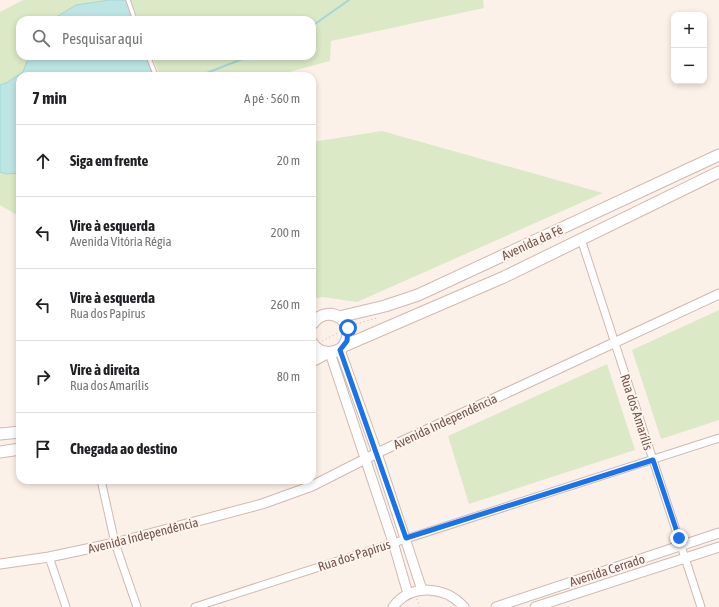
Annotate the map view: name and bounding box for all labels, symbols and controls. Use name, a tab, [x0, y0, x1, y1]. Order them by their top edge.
map controls	[671, 12, 707, 84]
button: +	[671, 12, 707, 48]
search box	[16, 16, 316, 60]
icon: search	[30, 27, 52, 49]
text: Pesquisar aqui	[62, 30, 143, 47]
button: −	[671, 48, 707, 84]
text: 7 min	[32, 88, 67, 108]
text: A pé · 560 m	[244, 91, 300, 106]
icon: ahead	[32, 150, 54, 172]
text: Siga em frente	[70, 152, 148, 169]
text: 20 m	[277, 153, 300, 168]
text: Vire à esquerda	[70, 217, 155, 234]
icon: left	[32, 222, 54, 244]
street label: Avenida da Fé	[499, 222, 565, 263]
text: 200 m	[271, 225, 300, 240]
text: Avenida Vitória Régia	[70, 234, 172, 249]
text: Vire à esquerda	[70, 289, 155, 306]
icon: left	[32, 294, 54, 316]
text: 260 m	[271, 297, 300, 312]
text: Rua dos Papirus	[70, 306, 145, 321]
route start	[339, 319, 357, 337]
text: Vire à direita	[70, 361, 140, 378]
icon: right	[32, 366, 54, 388]
text: 80 m	[277, 369, 300, 384]
street label: Rua dos Amarílis	[617, 372, 656, 452]
text: Rua dos Amarílis	[70, 378, 149, 393]
street label: Avenida Independência	[391, 391, 500, 452]
icon: arrive	[32, 438, 54, 460]
text: Chegada ao destino	[70, 440, 178, 457]
street label: Avenida Independência	[86, 515, 200, 556]
route end	[670, 529, 688, 547]
street label: Rua dos Papirus	[316, 537, 393, 574]
street label: Avenida Cerrado	[568, 551, 647, 590]

